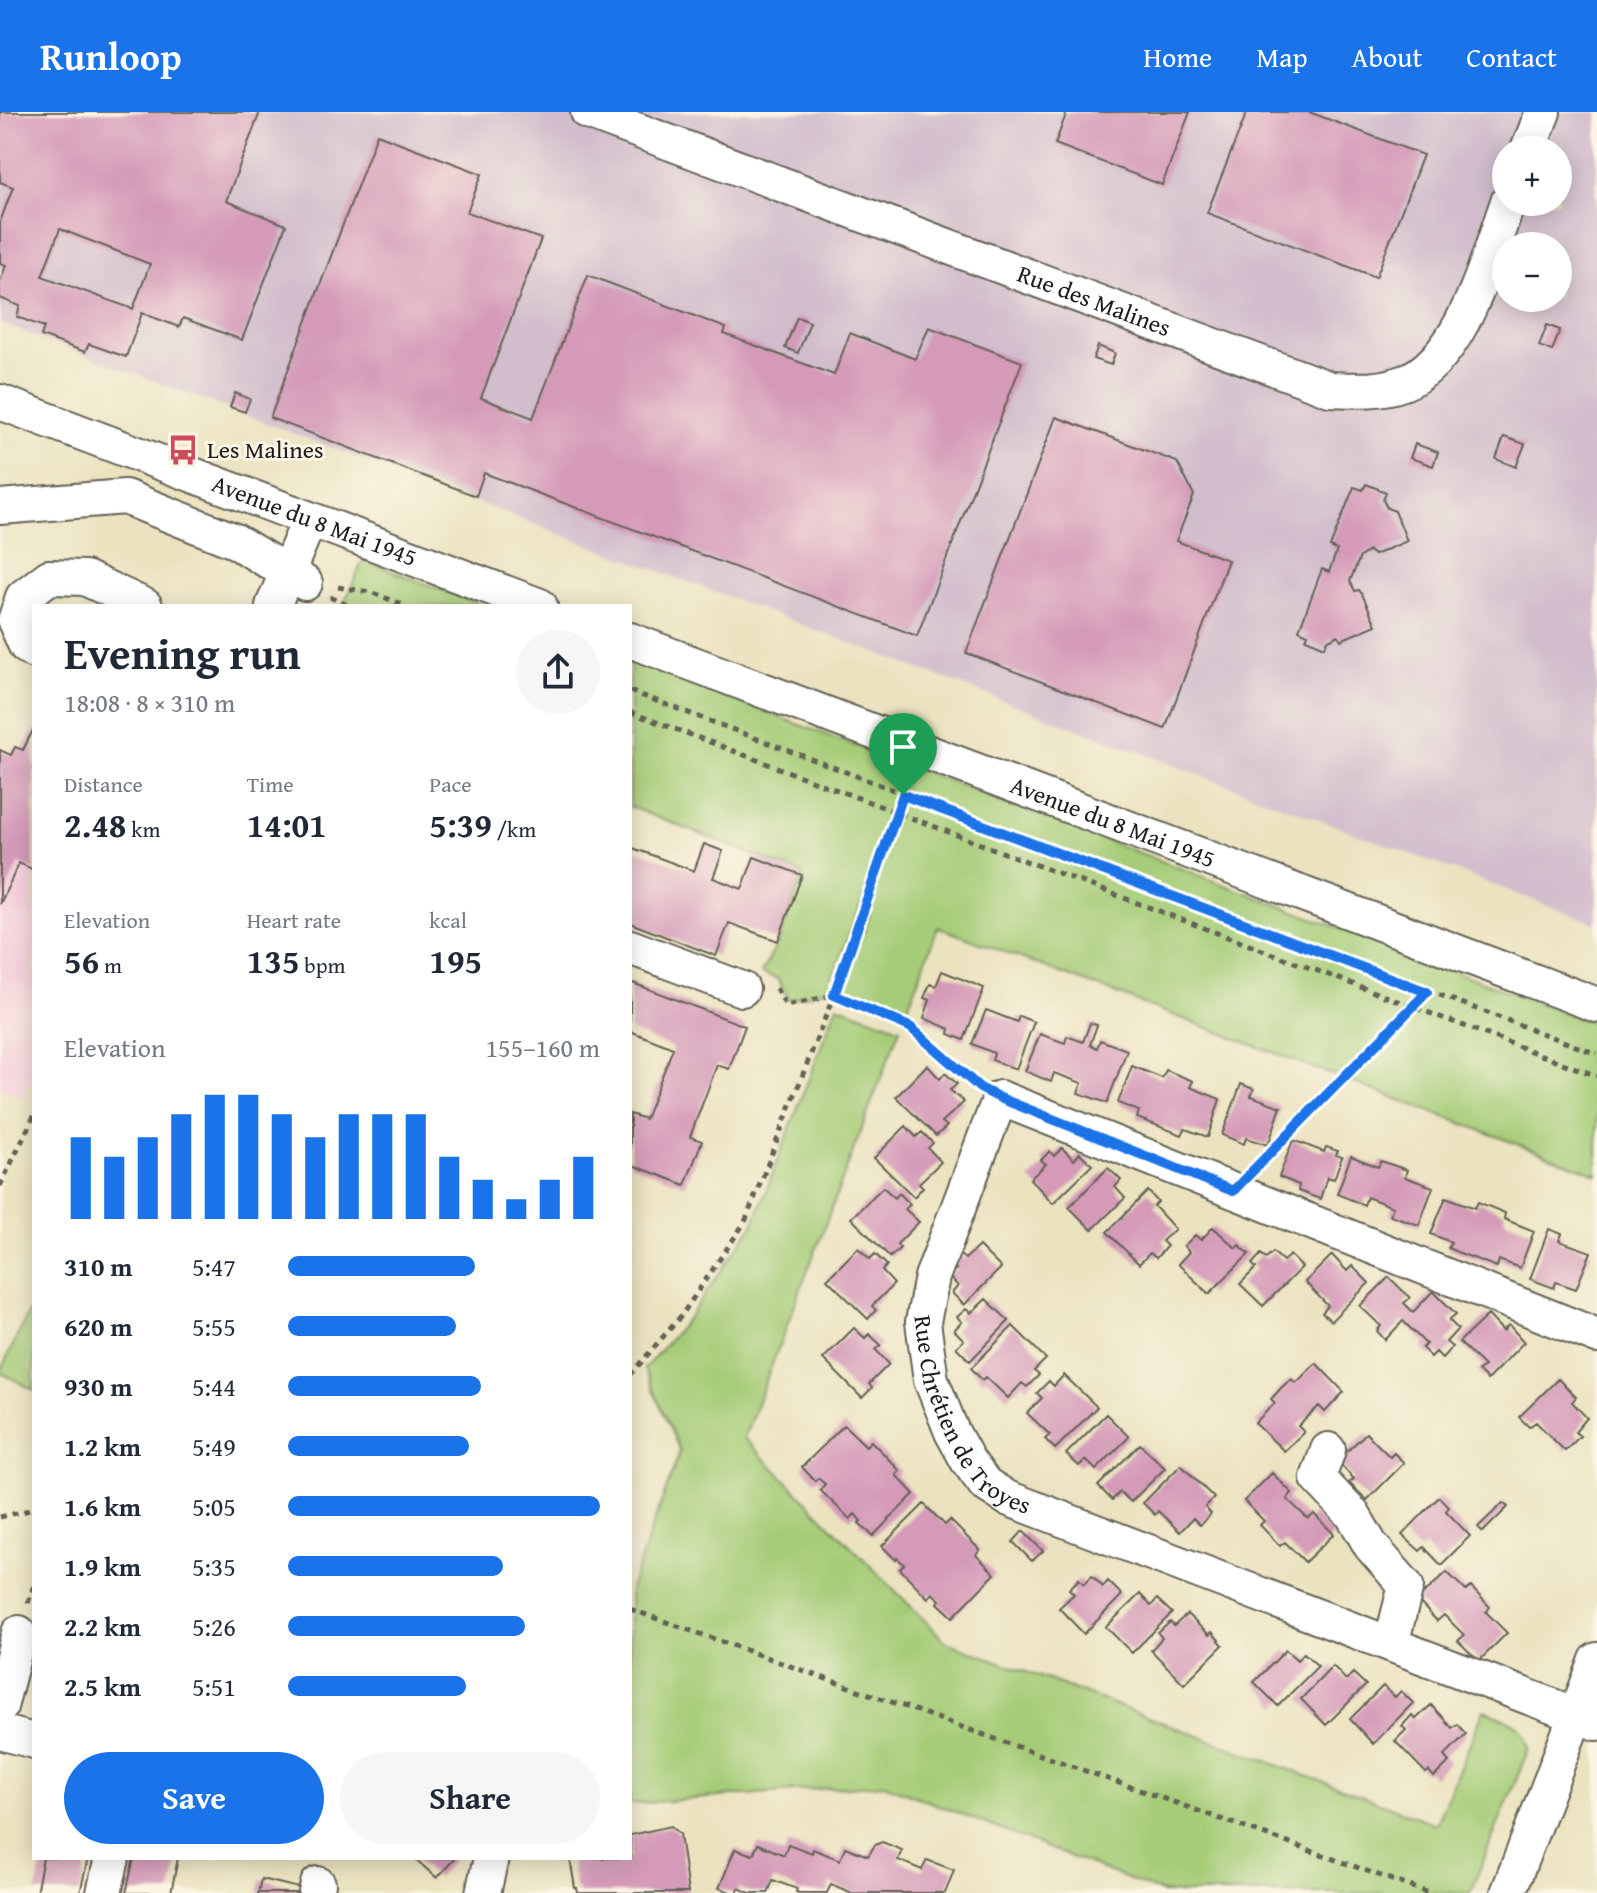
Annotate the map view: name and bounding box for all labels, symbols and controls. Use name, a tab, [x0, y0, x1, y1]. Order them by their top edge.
text: Runloop	[40, 28, 182, 84]
text: Home	[1143, 36, 1212, 77]
text: Map	[1256, 36, 1308, 77]
text: About	[1352, 36, 1422, 77]
text: Contact	[1466, 36, 1557, 77]
map controls	[1492, 136, 1572, 312]
button: +	[1492, 136, 1572, 216]
button: −	[1492, 232, 1572, 312]
street label: Rue des Malines	[1012, 256, 1176, 345]
place label: Les Malines	[207, 432, 324, 467]
bus stop icon: Les Malines	[166, 433, 200, 467]
street label: Avenue du 8 Mai 1945	[207, 466, 422, 575]
text: Evening run	[64, 621, 301, 685]
button: share	[516, 630, 600, 714]
text: 18:08 · 8 × 310 m	[64, 683, 235, 722]
pin	[869, 713, 937, 795]
icon: arrive	[881, 725, 925, 769]
street label: Avenue du 8 Mai 1945	[1006, 767, 1220, 876]
text: Distance	[64, 768, 143, 800]
text: Time	[247, 768, 293, 800]
text: Pace	[429, 768, 472, 800]
text: 2.48	[64, 800, 126, 849]
text: 14:01	[247, 800, 327, 849]
text: 5:39	[429, 800, 492, 849]
text: km	[126, 813, 160, 845]
text: /km	[492, 813, 536, 845]
text: Elevation	[64, 904, 150, 936]
text: Heart rate	[247, 904, 341, 936]
text: kcal	[429, 904, 467, 936]
text: 56	[64, 936, 99, 985]
text: 135	[247, 936, 300, 985]
text: 195	[429, 936, 482, 985]
text: m	[99, 949, 122, 981]
text: bpm	[300, 949, 346, 981]
text: Elevation	[64, 1028, 166, 1067]
text: 155–160 m	[486, 1028, 600, 1067]
text: 310 m	[64, 1247, 132, 1286]
text: 5:47	[192, 1247, 236, 1286]
text: 620 m	[64, 1307, 132, 1346]
text: 5:55	[192, 1307, 236, 1346]
street label: Rue Chrétien de Troyes	[905, 1313, 1036, 1522]
text: 930 m	[64, 1367, 132, 1406]
text: 5:44	[192, 1367, 236, 1406]
text: 1.2 km	[64, 1427, 141, 1466]
text: 5:49	[192, 1427, 236, 1466]
text: 1.6 km	[64, 1487, 141, 1526]
text: 5:05	[192, 1487, 236, 1526]
text: 1.9 km	[64, 1547, 141, 1586]
text: 5:35	[192, 1547, 236, 1586]
text: 2.2 km	[64, 1607, 141, 1646]
text: 5:26	[192, 1607, 236, 1646]
text: 2.5 km	[64, 1667, 141, 1706]
text: 5:51	[192, 1667, 236, 1706]
button: Save	[64, 1752, 324, 1844]
button: Share	[340, 1752, 600, 1844]

